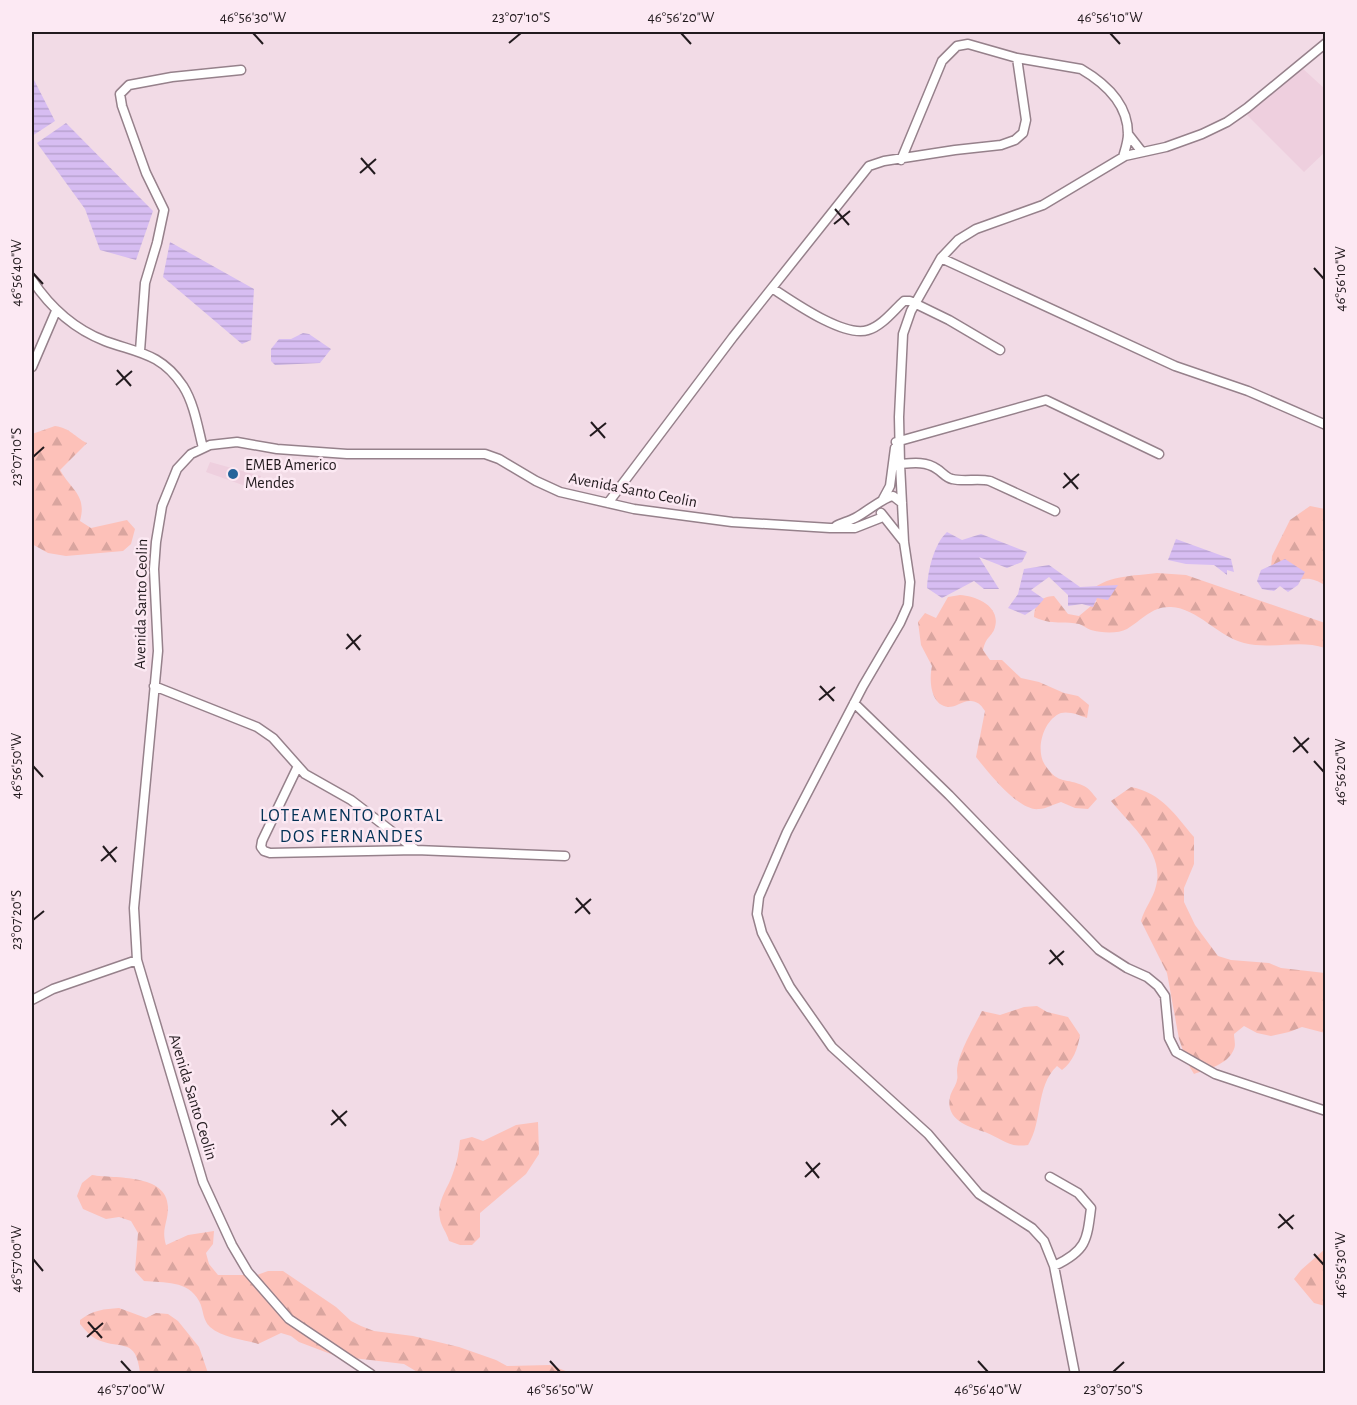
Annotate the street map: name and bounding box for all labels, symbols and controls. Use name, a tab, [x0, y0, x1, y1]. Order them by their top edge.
text: 46°56'30"W	[220, 10, 287, 25]
text: 23°07'10"S	[492, 10, 550, 25]
text: 46°56'20"W	[647, 10, 715, 25]
text: 46°56'10"W	[1077, 10, 1143, 25]
text: 46°56'40"W	[9, 239, 24, 307]
text: 46°56'10"W	[1333, 246, 1348, 312]
text: 23°07'10"S	[9, 428, 24, 486]
place label: EMEB Americo Mendes	[245, 457, 337, 491]
marker: EMEB Americo Mendes	[226, 467, 240, 481]
street label: Avenida Santo Ceolin	[567, 470, 699, 510]
street label: Avenida Santo Ceolin	[132, 539, 150, 669]
text: 46°56'50"W	[9, 732, 24, 799]
text: 46°56'20"W	[1333, 738, 1348, 806]
district label: LOTEAMENTO PORTAL DOS FERNANDES	[260, 807, 444, 846]
text: 23°07'20"S	[9, 890, 24, 950]
street label: Avenida Santo Ceolin	[166, 1032, 220, 1162]
text: 46°57'00"W	[9, 1225, 24, 1293]
text: 46°56'30"W	[1333, 1231, 1348, 1298]
text: 46°57'00"W	[97, 1382, 165, 1397]
text: 46°56'50"W	[527, 1382, 594, 1397]
text: 46°56'40"W	[954, 1382, 1022, 1397]
text: 23°07'50"S	[1083, 1382, 1143, 1397]

